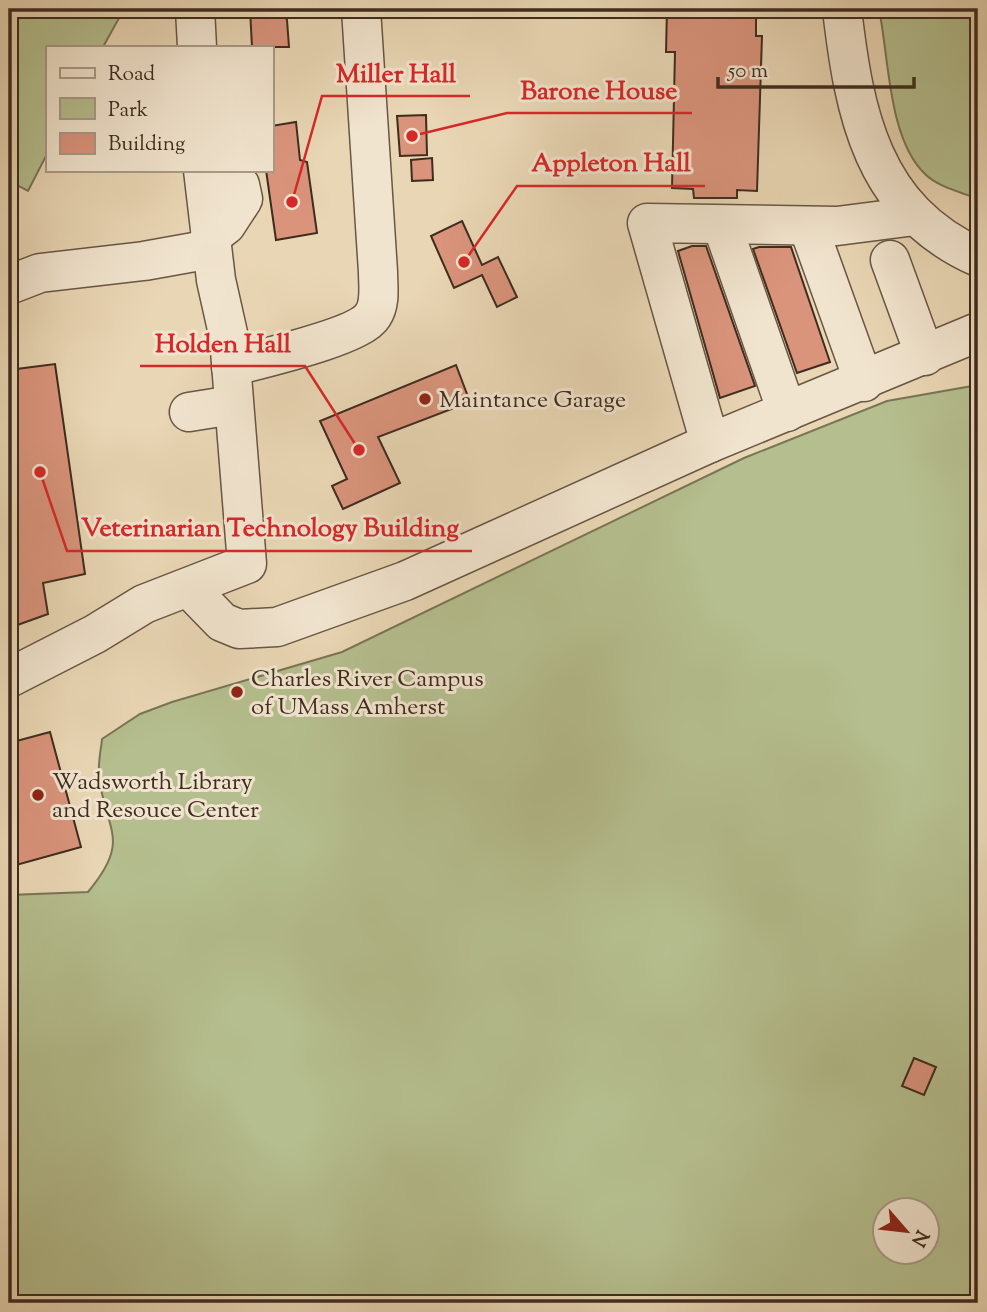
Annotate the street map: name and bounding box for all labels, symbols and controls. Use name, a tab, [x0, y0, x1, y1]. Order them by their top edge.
legend	[46, 46, 273, 172]
scale bar	[718, 46, 914, 90]
callout: Miller Hall	[322, 49, 470, 96]
text: Miller Hall	[336, 57, 457, 94]
text: 50 m	[727, 57, 768, 87]
text: Road	[108, 60, 155, 90]
callout: Barone House	[507, 66, 692, 113]
text: Barone House	[521, 74, 677, 111]
text: Park	[108, 96, 149, 126]
text: Building	[108, 130, 185, 160]
callout: Appleton Hall	[517, 139, 705, 186]
text: Appleton Hall	[531, 146, 691, 183]
callout: Holden Hall	[140, 319, 305, 366]
text: Holden Hall	[155, 327, 292, 364]
place label: Maintance Garage	[439, 384, 626, 418]
marker: Maintance Garage	[417, 391, 433, 407]
callout: Veterinarian Technology Building	[67, 504, 472, 551]
text: Veterinarian Technology Building	[81, 511, 459, 548]
place label: Charles River Campus of UMass Amherst	[251, 663, 484, 725]
marker: Charles River Campus of UMass Amherst	[229, 684, 245, 700]
place label: Wadsworth Library and Resouce Center	[52, 766, 259, 828]
marker: Wadsworth Library and Resouce Center	[30, 787, 46, 803]
north arrow	[872, 1196, 942, 1266]
text: N	[903, 1225, 934, 1251]

